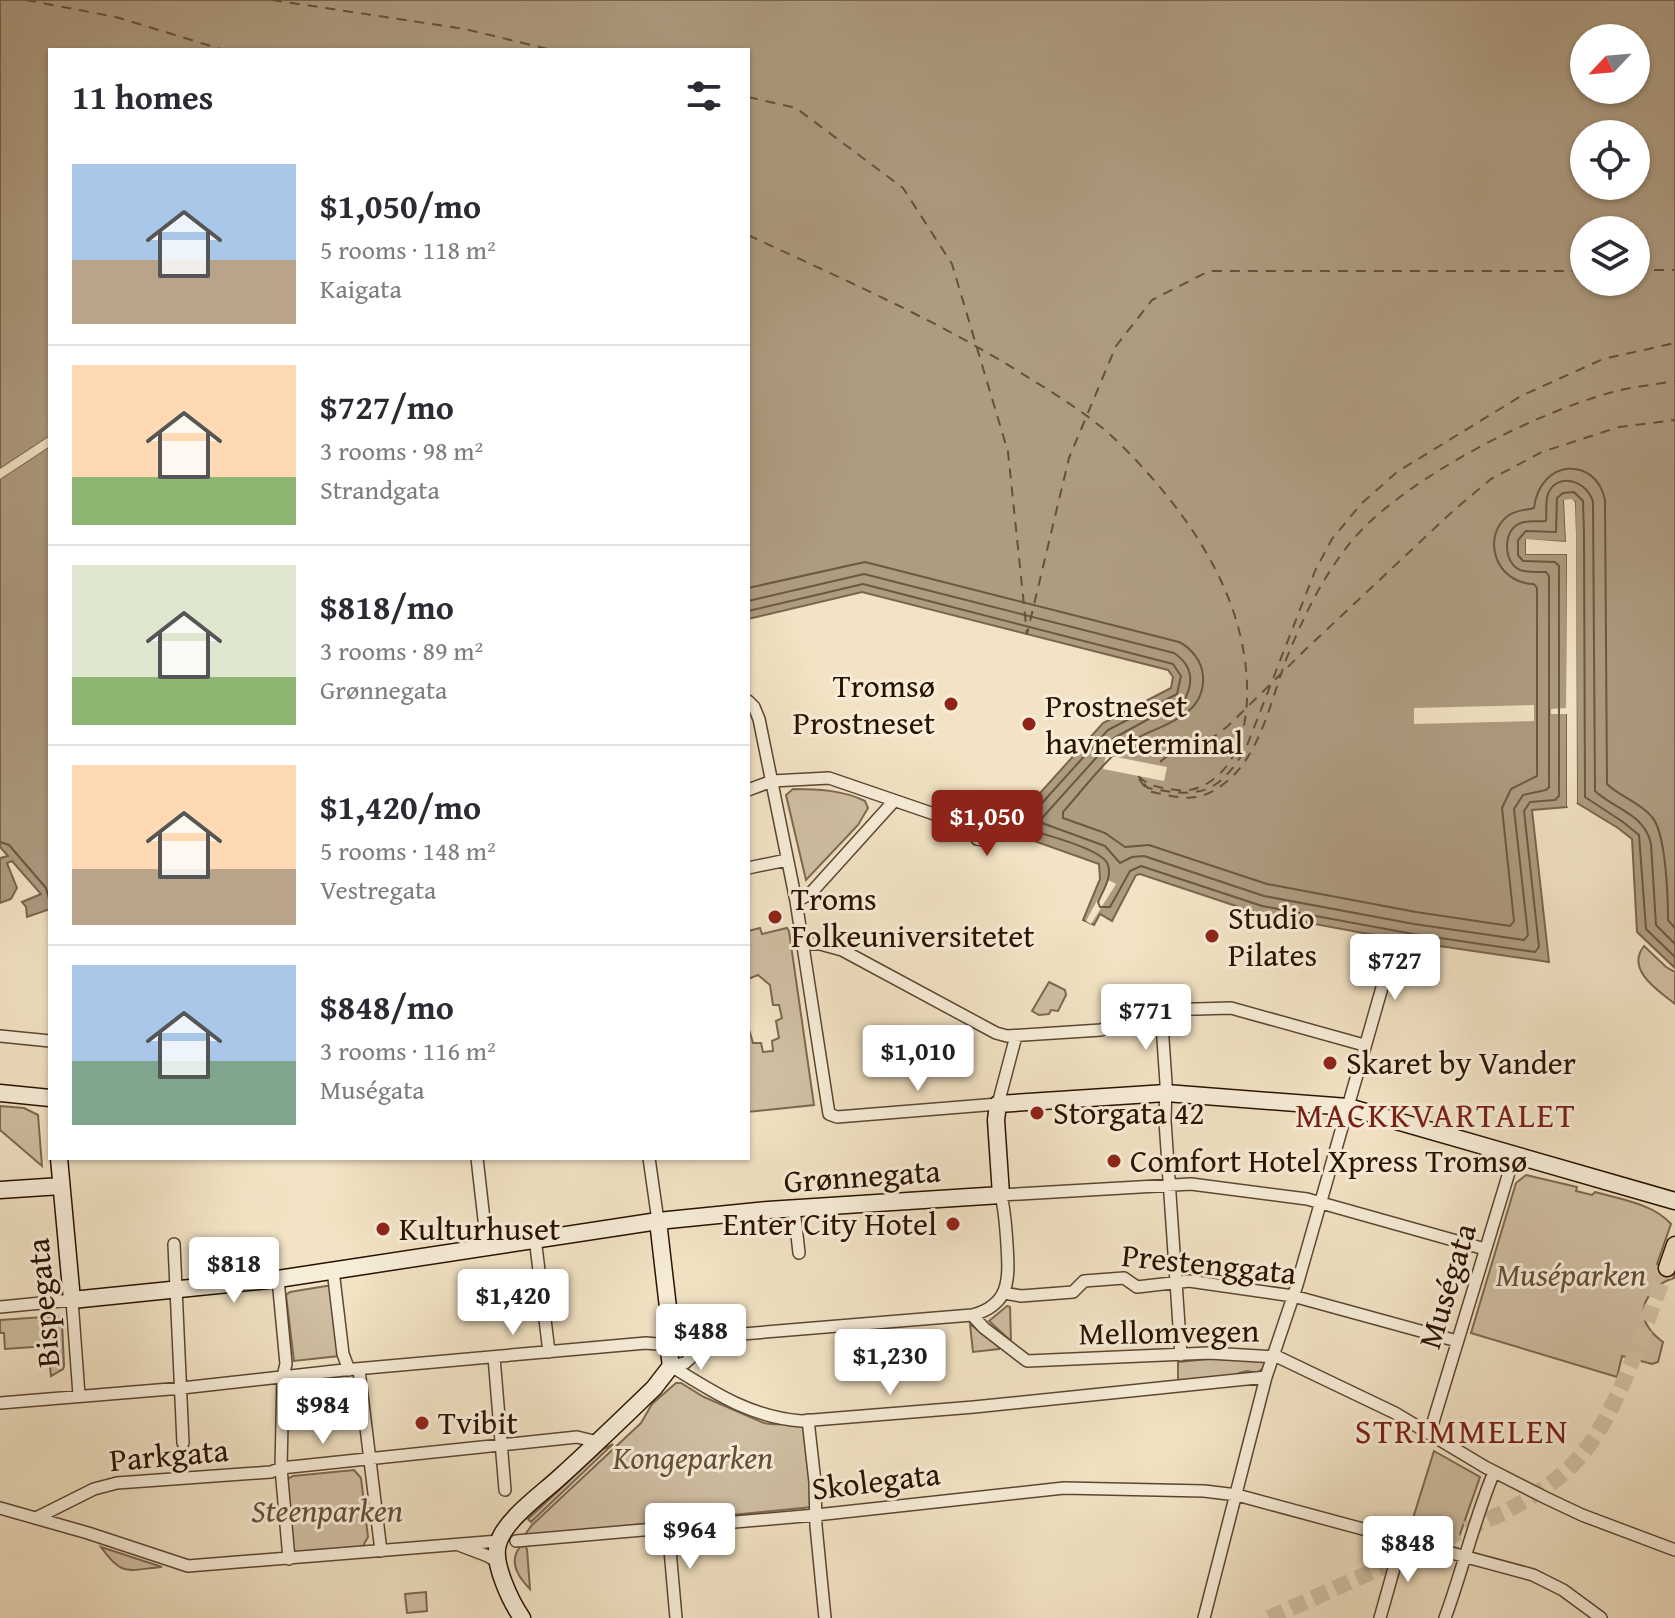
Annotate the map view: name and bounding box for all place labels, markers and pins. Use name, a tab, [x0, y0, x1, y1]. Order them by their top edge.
place label: Tromsø Prostneset	[793, 662, 935, 746]
place label: Prostneset havneterminal	[1045, 682, 1243, 766]
marker: Tromsø Prostneset	[942, 695, 960, 713]
marker: Prostneset havneterminal	[1020, 715, 1038, 733]
pin: $1,050	[922, 790, 1052, 858]
place label: Troms Folkeuniversitetet	[791, 875, 1035, 959]
place label: Studio Pilates	[1228, 894, 1317, 978]
marker: Troms Folkeuniversitetet	[766, 908, 784, 926]
marker: Studio Pilates	[1203, 927, 1221, 945]
pin: $727	[1348, 934, 1442, 1002]
pin: $771	[1099, 984, 1193, 1052]
pin: $1,010	[853, 1025, 983, 1093]
place label: Skaret by Vander	[1346, 1039, 1576, 1086]
marker: Skaret by Vander	[1321, 1054, 1339, 1072]
place label: Storgata 42	[1053, 1089, 1205, 1136]
marker: Storgata 42	[1028, 1104, 1046, 1122]
place label: Comfort Hotel Xpress Tromsø	[1130, 1137, 1527, 1184]
marker: Comfort Hotel Xpress Tromsø	[1105, 1152, 1123, 1170]
place label: Enter City Hotel	[723, 1200, 937, 1247]
place label: Kulturhuset	[399, 1205, 560, 1252]
marker: Enter City Hotel	[944, 1215, 962, 1233]
marker: Kulturhuset	[374, 1220, 392, 1238]
pin: $818	[187, 1237, 281, 1305]
pin: $1,420	[448, 1269, 578, 1337]
pin: $488	[654, 1304, 748, 1372]
pin: $1,230	[825, 1329, 955, 1397]
pin: $984	[276, 1378, 370, 1446]
place label: Tvibit	[438, 1399, 518, 1446]
marker: Tvibit	[413, 1414, 431, 1432]
pin: $964	[643, 1503, 737, 1571]
pin: $848	[1361, 1516, 1455, 1584]

